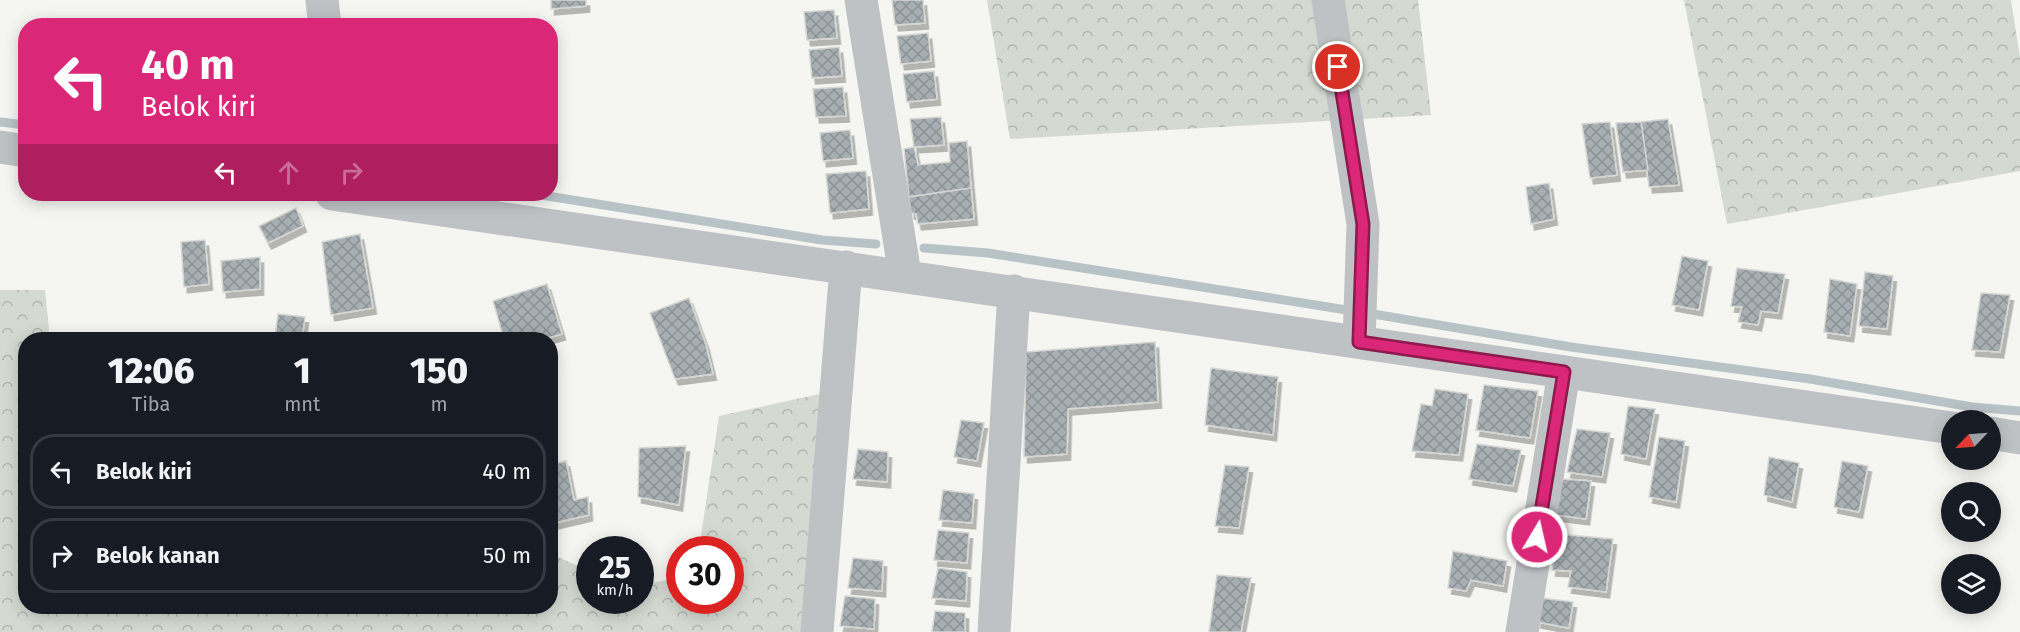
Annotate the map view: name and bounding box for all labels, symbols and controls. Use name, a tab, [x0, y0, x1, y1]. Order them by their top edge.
text: 40 m	[141, 40, 235, 90]
pin	[1312, 41, 1363, 92]
icon: left	[42, 42, 120, 120]
icon: arrive	[1321, 50, 1354, 83]
text: Belok kiri	[141, 91, 256, 123]
icon: left	[209, 156, 242, 189]
icon: ahead	[272, 156, 305, 189]
icon: right	[335, 156, 368, 189]
text: 12:06	[108, 349, 194, 393]
text: 1	[294, 349, 311, 393]
text: 150	[410, 349, 468, 393]
text: Tiba	[132, 392, 170, 416]
text: mnt	[284, 392, 320, 416]
text: m	[431, 392, 448, 416]
north arrow	[1941, 410, 2001, 470]
map controls	[1941, 410, 2001, 614]
icon: left	[45, 455, 78, 488]
text: Belok kiri	[96, 458, 192, 485]
text: 40 m	[482, 458, 531, 485]
button: search	[1941, 482, 2001, 542]
position arrow	[1505, 505, 1569, 569]
speed limit sign: 30	[666, 536, 744, 614]
icon: right	[45, 539, 78, 572]
text: Belok kanan	[96, 542, 220, 569]
text: 50 m	[483, 542, 531, 569]
text: 25	[599, 550, 631, 586]
button: layers	[1941, 554, 2001, 614]
text: km/h	[596, 581, 634, 599]

